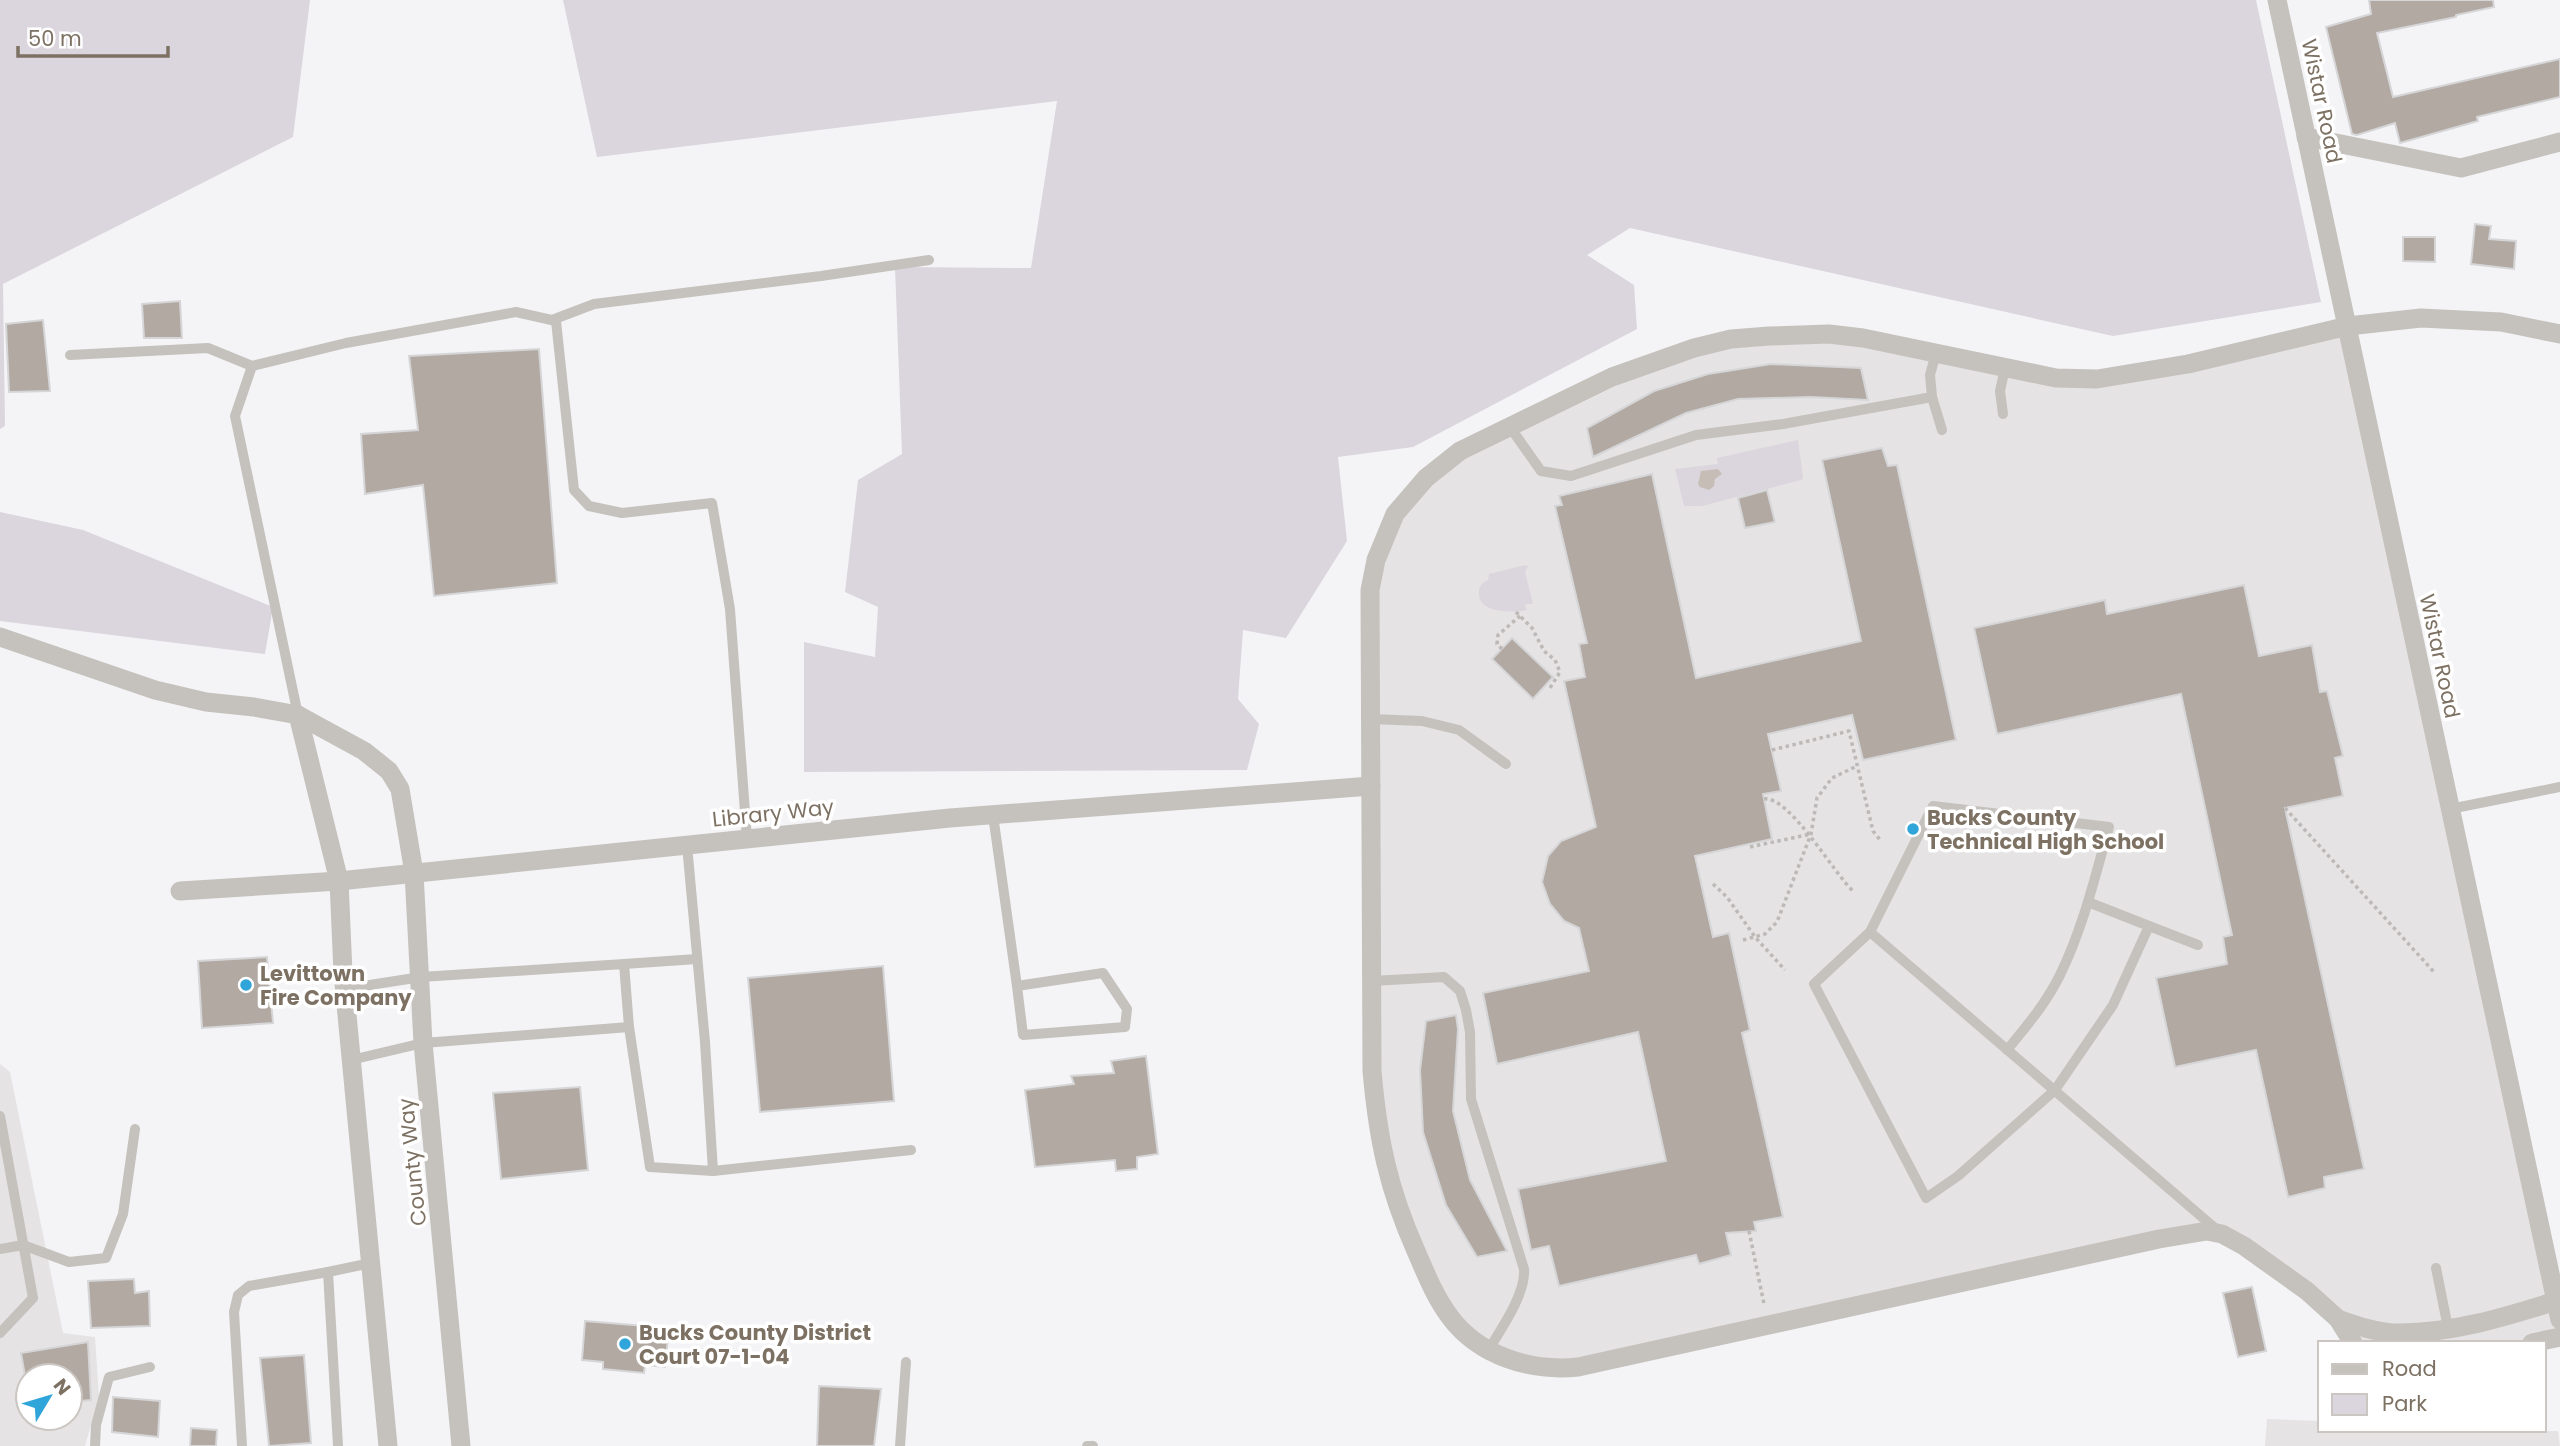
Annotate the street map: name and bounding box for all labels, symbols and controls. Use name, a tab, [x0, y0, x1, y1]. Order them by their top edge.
scale bar	[18, 14, 168, 58]
text: 50 m	[28, 24, 82, 53]
street label: Wistar Road	[2295, 36, 2349, 166]
street label: Wistar Road	[2413, 591, 2467, 721]
street label: Library Way	[711, 792, 835, 834]
place label: Bucks County Technical High School	[1927, 803, 2164, 856]
marker: Bucks County Technical High School	[1905, 821, 1921, 837]
place label: Levittown Fire Company	[260, 959, 412, 1012]
marker: Levittown Fire Company	[238, 977, 254, 993]
street label: County Way	[391, 1097, 433, 1227]
place label: Bucks County District Court 07-1-04	[639, 1318, 871, 1371]
marker: Bucks County District Court 07-1-04	[617, 1336, 633, 1352]
legend	[2318, 1341, 2546, 1432]
text: Road	[2382, 1354, 2437, 1383]
north arrow	[14, 1362, 84, 1432]
text: N	[47, 1373, 77, 1401]
text: Park	[2382, 1389, 2427, 1418]

